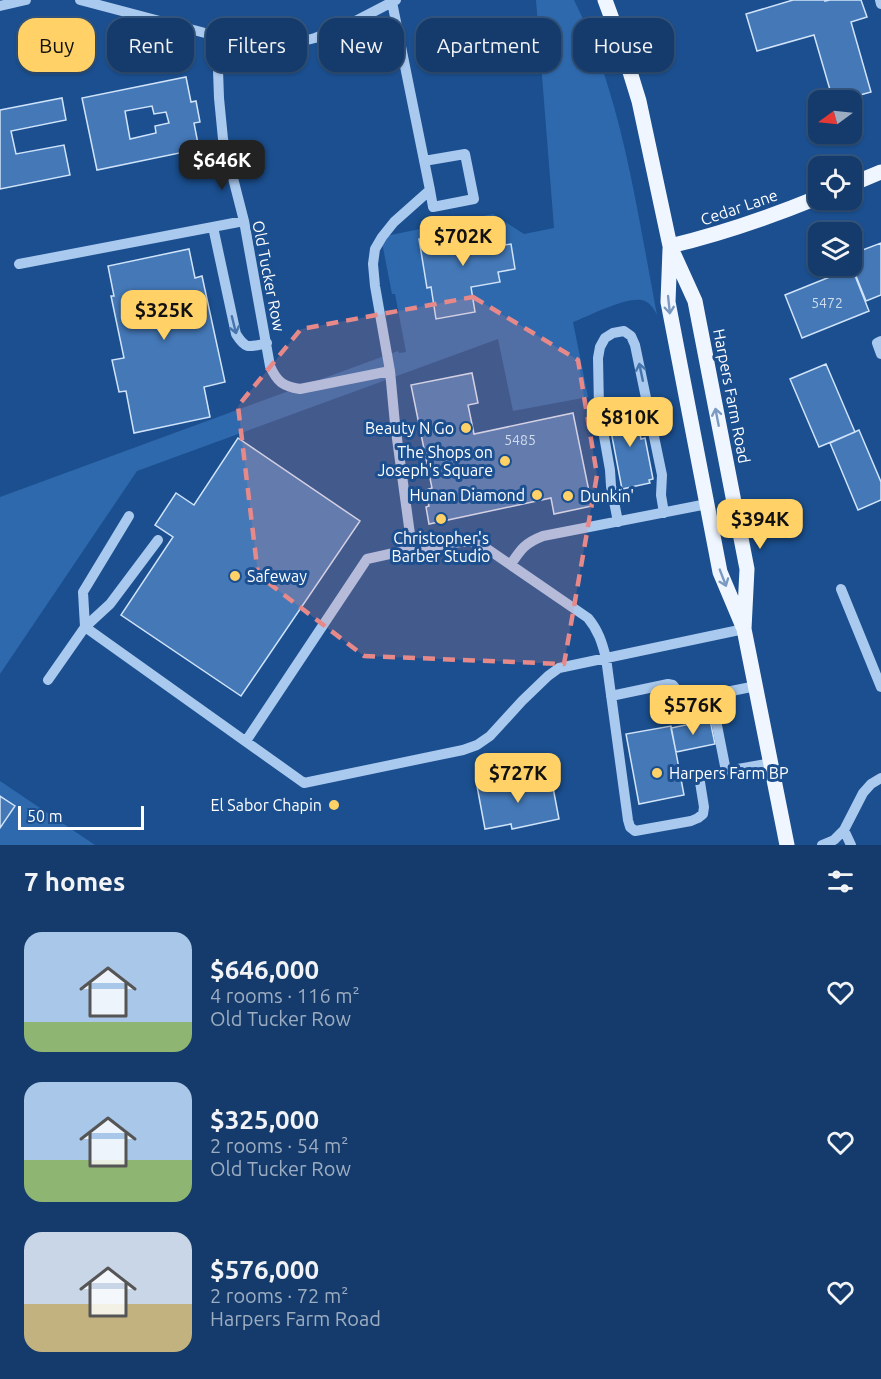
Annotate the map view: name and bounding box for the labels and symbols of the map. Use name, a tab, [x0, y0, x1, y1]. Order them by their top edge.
north arrow	[808, 90, 862, 144]
pin: $646K	[180, 140, 264, 191]
street label: Cedar Lane	[698, 185, 780, 229]
pin: $702K	[421, 216, 505, 267]
street label: Old Tucker Row	[249, 219, 289, 334]
pin: $325K	[122, 290, 206, 341]
one-way arrow	[664, 294, 675, 314]
house number: 5472	[811, 295, 843, 311]
one-way arrow	[229, 315, 241, 334]
street label: Harpers Farm Road	[710, 327, 754, 465]
one-way arrow	[635, 363, 646, 383]
pin: $810K	[588, 397, 672, 448]
one-way arrow	[711, 408, 722, 427]
place label: Beauty N Go	[365, 419, 454, 437]
marker: Beauty N Go	[459, 421, 473, 435]
house number: 5485	[504, 432, 536, 448]
place label: The Shops on Joseph's Square	[377, 443, 493, 479]
marker: The Shops on Joseph's Square	[498, 454, 512, 468]
place label: Hunan Diamond	[409, 486, 525, 504]
place label: Dunkin'	[580, 487, 634, 505]
marker: Hunan Diamond	[530, 488, 544, 502]
marker: Dunkin'	[561, 489, 575, 503]
pin: $394K	[718, 499, 802, 550]
marker: Christopher's Barber Studio	[434, 512, 448, 526]
place label: Christopher's Barber Studio	[392, 529, 490, 565]
place label: Safeway	[247, 567, 307, 585]
one-way arrow	[718, 568, 729, 587]
marker: Safeway	[228, 569, 242, 583]
pin: $576K	[651, 685, 735, 736]
pin: $727K	[476, 753, 560, 804]
place label: Harpers Farm BP	[669, 764, 789, 782]
marker: Harpers Farm BP	[650, 766, 664, 780]
place label: El Sabor Chapin	[211, 796, 322, 814]
marker: El Sabor Chapin	[327, 798, 341, 812]
scale bar	[18, 803, 144, 830]

